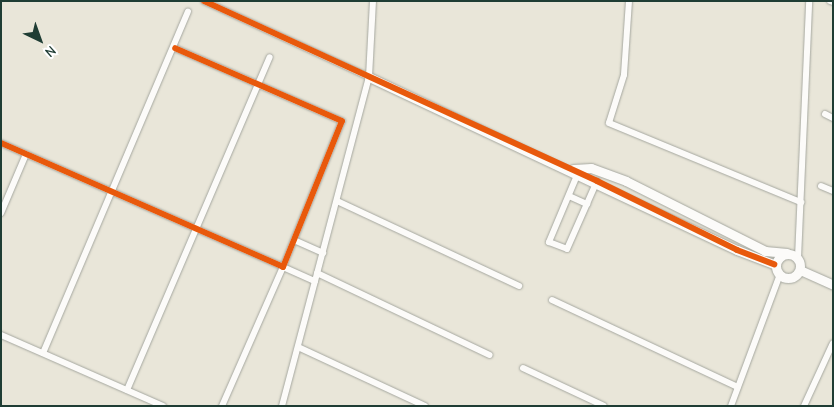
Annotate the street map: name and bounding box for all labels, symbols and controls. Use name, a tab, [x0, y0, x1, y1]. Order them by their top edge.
north arrow	[15, 15, 65, 65]
text: N	[41, 42, 59, 61]

